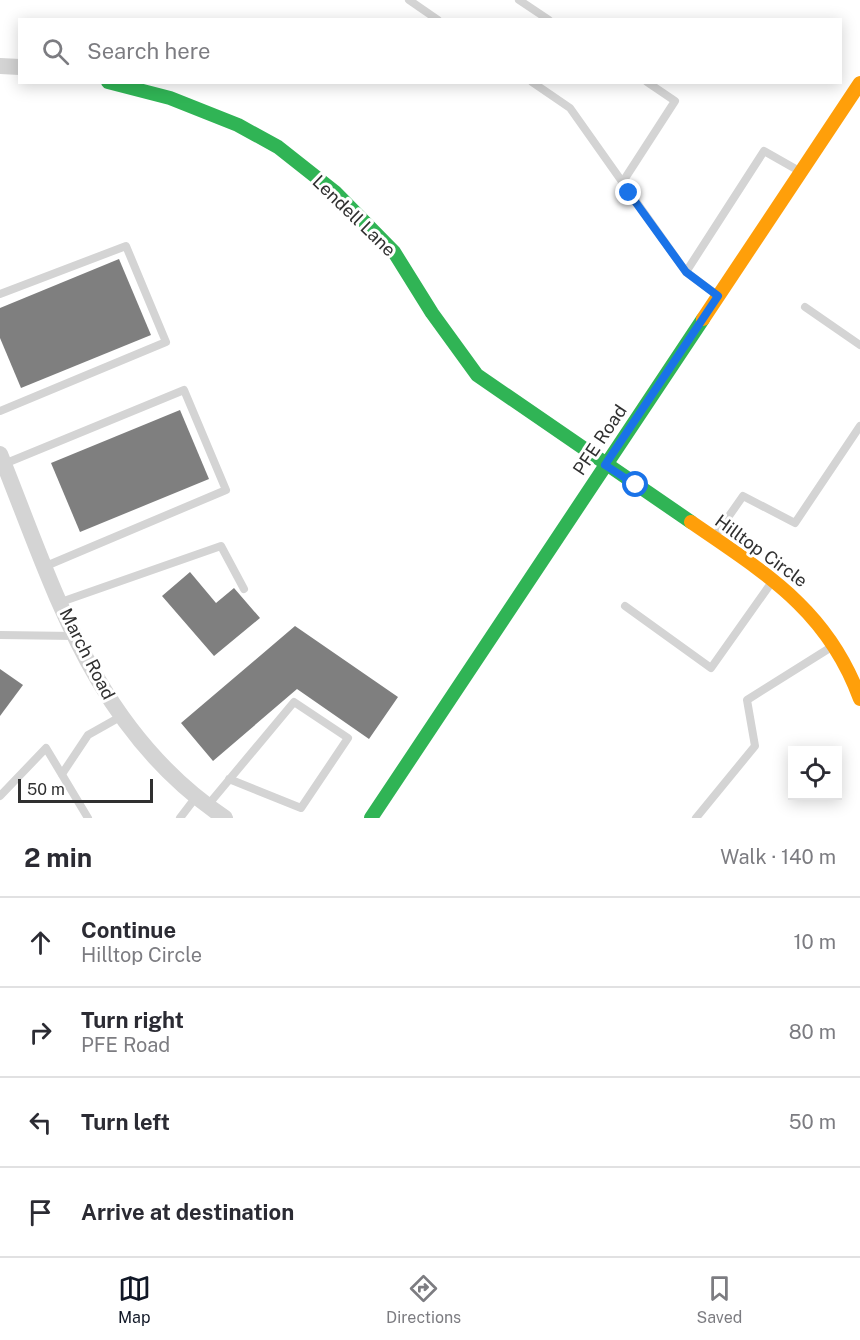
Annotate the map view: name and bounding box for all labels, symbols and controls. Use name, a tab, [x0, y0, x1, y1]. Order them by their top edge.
search box	[18, 18, 842, 84]
icon: search	[39, 35, 72, 68]
text: Search here	[87, 38, 211, 64]
street label: Lendell Lane	[308, 171, 400, 260]
route end	[615, 179, 641, 205]
street label: PFE Road	[568, 401, 631, 479]
route start	[622, 471, 648, 497]
street label: Hilltop Circle	[711, 510, 812, 591]
street label: March Road	[55, 605, 119, 703]
map controls	[788, 746, 842, 800]
button: locate	[788, 746, 842, 800]
scale bar	[18, 776, 153, 804]
text: 50 m	[27, 780, 65, 799]
text: 2 min	[24, 842, 92, 873]
text: Walk · 140 m	[720, 845, 836, 869]
text: Continue	[81, 917, 176, 943]
icon: ahead	[24, 926, 57, 959]
text: 10 m	[793, 930, 836, 954]
text: Hilltop Circle	[81, 943, 202, 967]
text: Turn right	[81, 1007, 184, 1033]
icon: right	[24, 1016, 57, 1049]
text: 80 m	[789, 1020, 836, 1044]
text: PFE Road	[81, 1033, 170, 1057]
icon: left	[24, 1106, 57, 1139]
text: Turn left	[81, 1109, 170, 1135]
text: 50 m	[789, 1110, 836, 1134]
icon: arrive	[24, 1196, 57, 1229]
text: Arrive at destination	[81, 1199, 294, 1225]
tab: Map	[118, 1272, 151, 1327]
tab: Directions	[386, 1272, 461, 1327]
tab: Saved	[697, 1272, 742, 1327]

